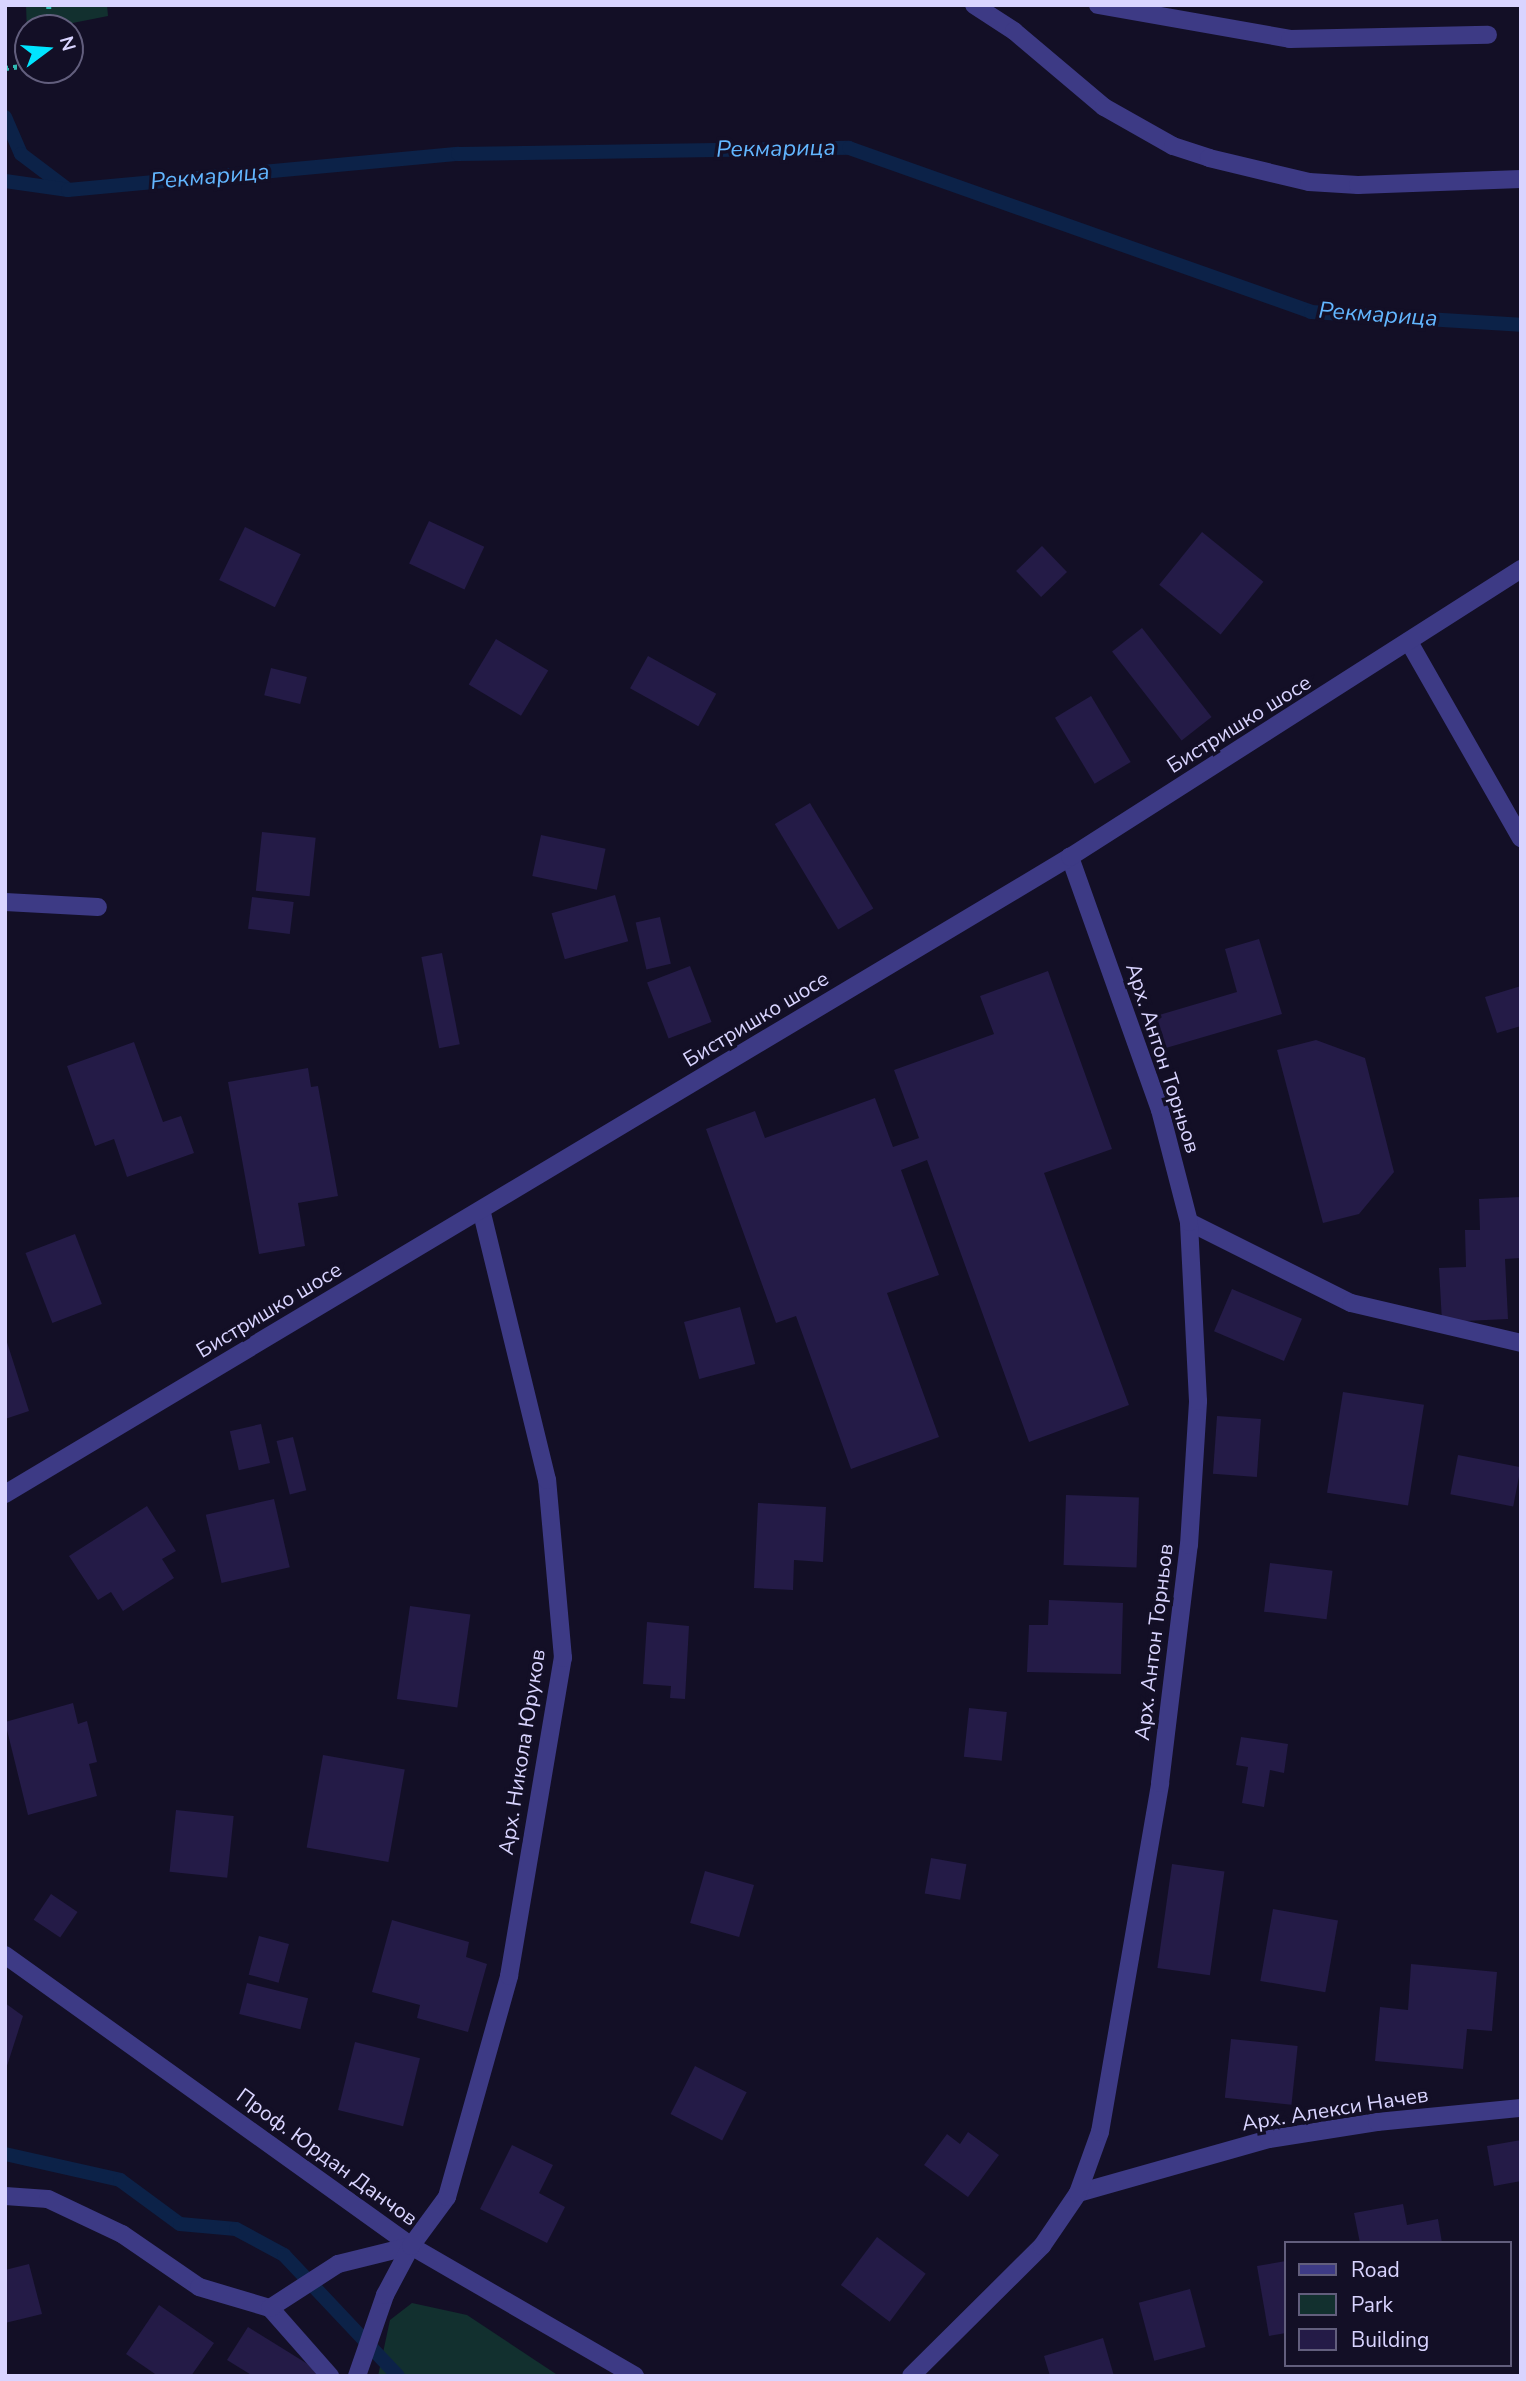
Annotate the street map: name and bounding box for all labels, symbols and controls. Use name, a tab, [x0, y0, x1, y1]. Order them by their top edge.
north arrow	[14, 14, 84, 84]
text: N	[53, 33, 82, 54]
water label: Рекмарица	[716, 134, 836, 164]
water label: Рекмарица	[149, 158, 271, 196]
water label: Рекмарица	[1317, 297, 1439, 333]
street label: Бистришко шосе	[1162, 670, 1316, 778]
street label: Арх. Антон Торньов	[1120, 960, 1206, 1156]
street label: Бистришко шосе	[679, 966, 833, 1072]
street label: Бистришко шосе	[192, 1257, 346, 1363]
street label: Арх. Антон Торньов	[1129, 1542, 1179, 1742]
street label: Арх. Никола Юруков	[493, 1647, 551, 1857]
street label: Арх. Алекси Начев	[1240, 2082, 1430, 2136]
street label: Проф. Юрдан Данчов	[232, 2083, 422, 2231]
legend	[1284, 2241, 1512, 2367]
text: Road	[1351, 2256, 1400, 2284]
text: Park	[1351, 2291, 1393, 2319]
text: Building	[1351, 2326, 1429, 2354]

